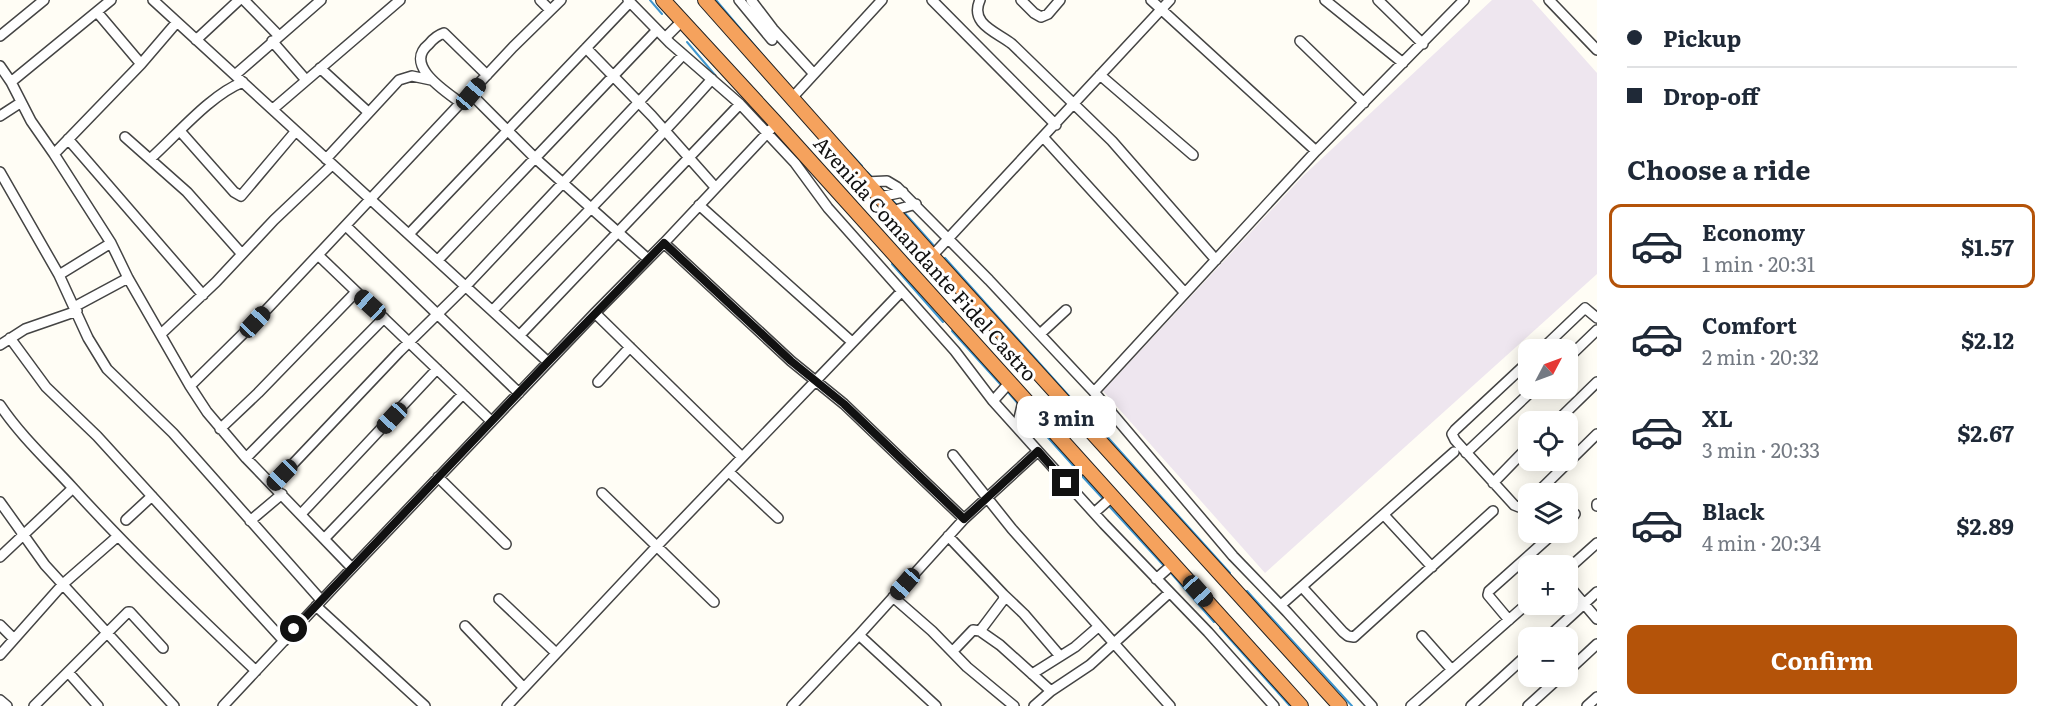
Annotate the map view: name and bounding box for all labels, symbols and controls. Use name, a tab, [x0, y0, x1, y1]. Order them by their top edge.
text: Pickup	[1663, 21, 1741, 54]
car	[453, 74, 489, 114]
text: Drop-off	[1663, 79, 1759, 112]
street label: Avenida Comandante Fidel Castro	[808, 128, 1045, 387]
text: Choose a ride	[1627, 148, 1810, 188]
text: Economy	[1702, 215, 1805, 248]
icon: car	[1630, 219, 1684, 273]
text: $1.57	[1961, 230, 2014, 263]
text: 1 min · 20:31	[1702, 248, 1815, 278]
car	[351, 286, 389, 324]
car	[236, 303, 274, 341]
text: Comfort	[1702, 308, 1797, 341]
icon: car	[1630, 312, 1684, 366]
text: $2.12	[1961, 323, 2014, 356]
north arrow	[1518, 339, 1578, 399]
map controls	[1518, 339, 1578, 687]
text: 2 min · 20:32	[1702, 341, 1819, 371]
callout: 3 min	[1016, 396, 1116, 438]
car	[373, 399, 411, 437]
text: XL	[1702, 401, 1733, 434]
text: 3 min	[1038, 402, 1095, 432]
icon: car	[1630, 405, 1684, 459]
button: locate	[1518, 411, 1578, 471]
text: $2.67	[1957, 416, 2014, 449]
text: 3 min · 20:33	[1702, 434, 1820, 464]
car	[263, 456, 301, 494]
route end	[1052, 469, 1079, 496]
button: layers	[1518, 483, 1578, 543]
text: Black	[1702, 494, 1764, 527]
icon: car	[1630, 498, 1684, 552]
text: $2.89	[1956, 509, 2014, 542]
text: 4 min · 20:34	[1702, 527, 1821, 557]
button: +	[1518, 555, 1578, 615]
car	[886, 565, 924, 603]
car	[1179, 572, 1217, 610]
route start	[280, 615, 307, 642]
button: Confirm	[1627, 625, 2017, 694]
button: −	[1518, 627, 1578, 687]

